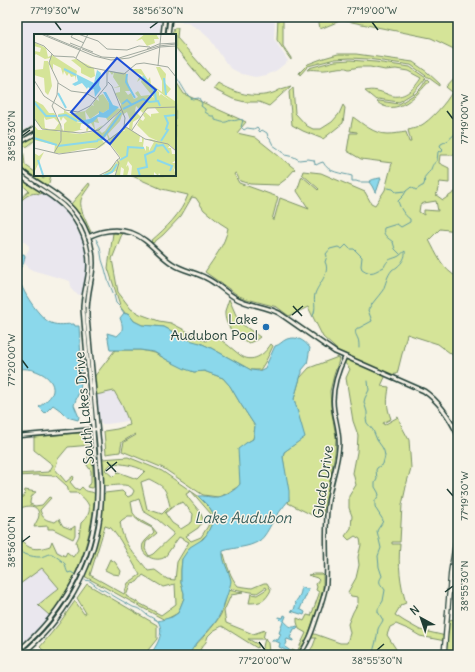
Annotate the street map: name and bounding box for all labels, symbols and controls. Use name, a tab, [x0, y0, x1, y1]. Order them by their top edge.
text: 77°19'30"W	[30, 4, 80, 17]
text: 38°56'30"N	[133, 4, 183, 17]
text: 77°19'00"W	[347, 4, 397, 17]
inset map	[34, 34, 176, 176]
text: 77°19'00"W	[458, 94, 471, 144]
text: 38°56'30"N	[5, 111, 18, 161]
place label: Lake Audubon Pool	[170, 310, 258, 344]
marker: Lake Audubon Pool	[261, 322, 271, 332]
text: 77°20'00"W	[5, 334, 18, 386]
street label: South Lakes Drive	[70, 351, 98, 465]
street label: Glade Drive	[309, 444, 337, 520]
text: 77°19'30"W	[458, 471, 471, 521]
water label: Lake Audubon	[194, 508, 292, 527]
text: 38°56'00"N	[5, 516, 18, 568]
text: 38°55'30"N	[458, 561, 471, 611]
north arrow	[401, 598, 441, 638]
text: N	[407, 603, 422, 618]
text: 77°20'00"W	[239, 654, 291, 667]
text: 38°55'30"N	[352, 654, 402, 667]

